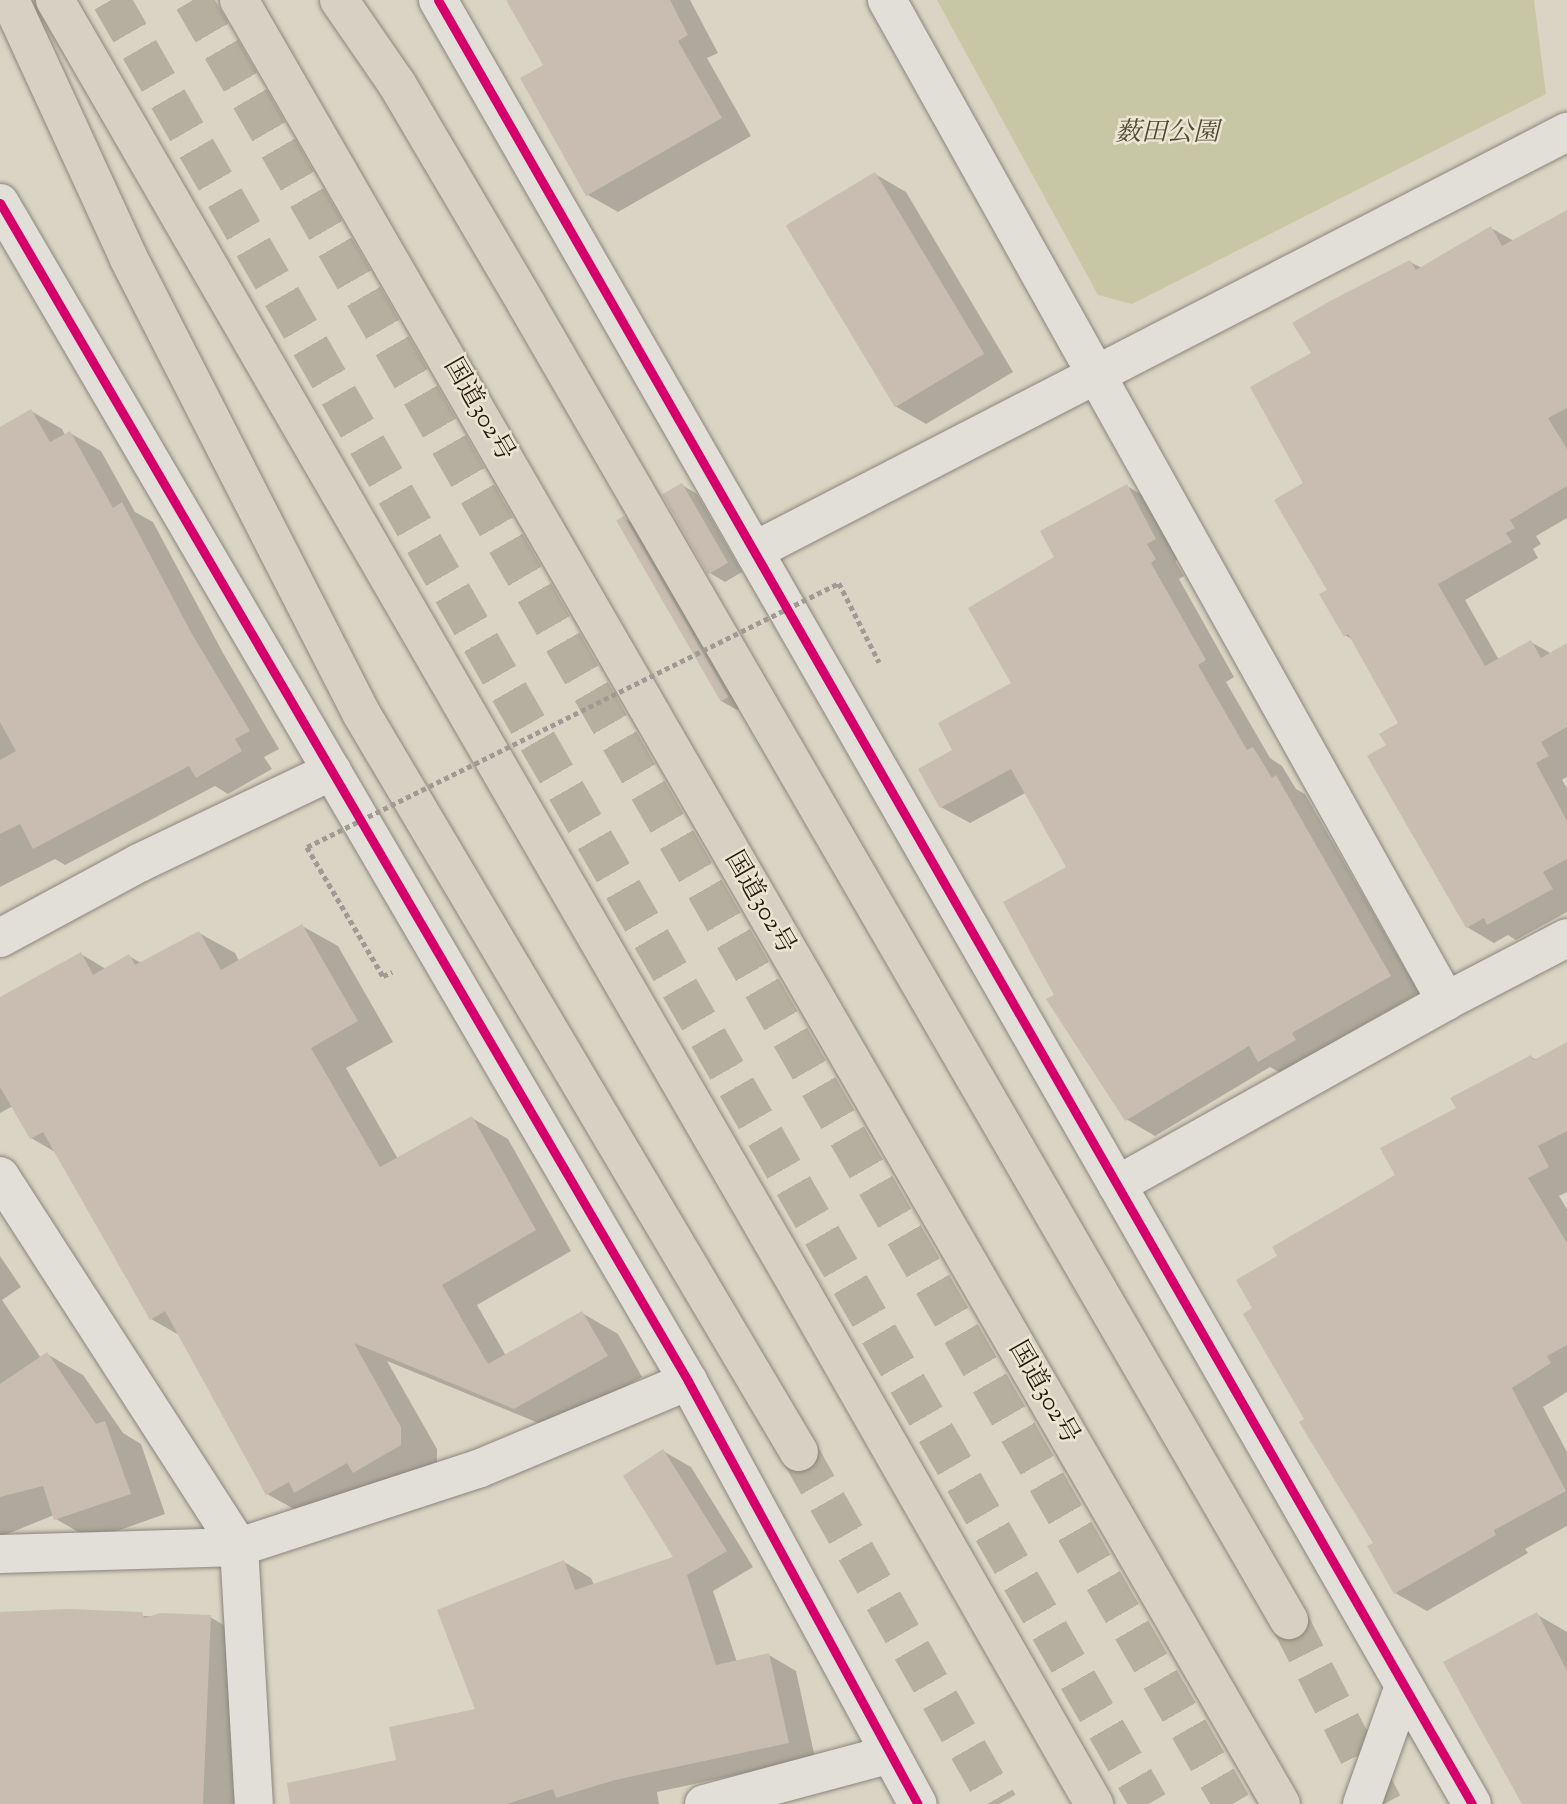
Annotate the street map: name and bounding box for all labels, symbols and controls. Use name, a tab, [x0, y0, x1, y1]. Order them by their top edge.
park label: 薮田公園	[1115, 118, 1219, 150]
street label: 国道302号	[436, 353, 520, 467]
street label: 国道302号	[717, 846, 801, 960]
street label: 国道302号	[1001, 1336, 1085, 1450]

